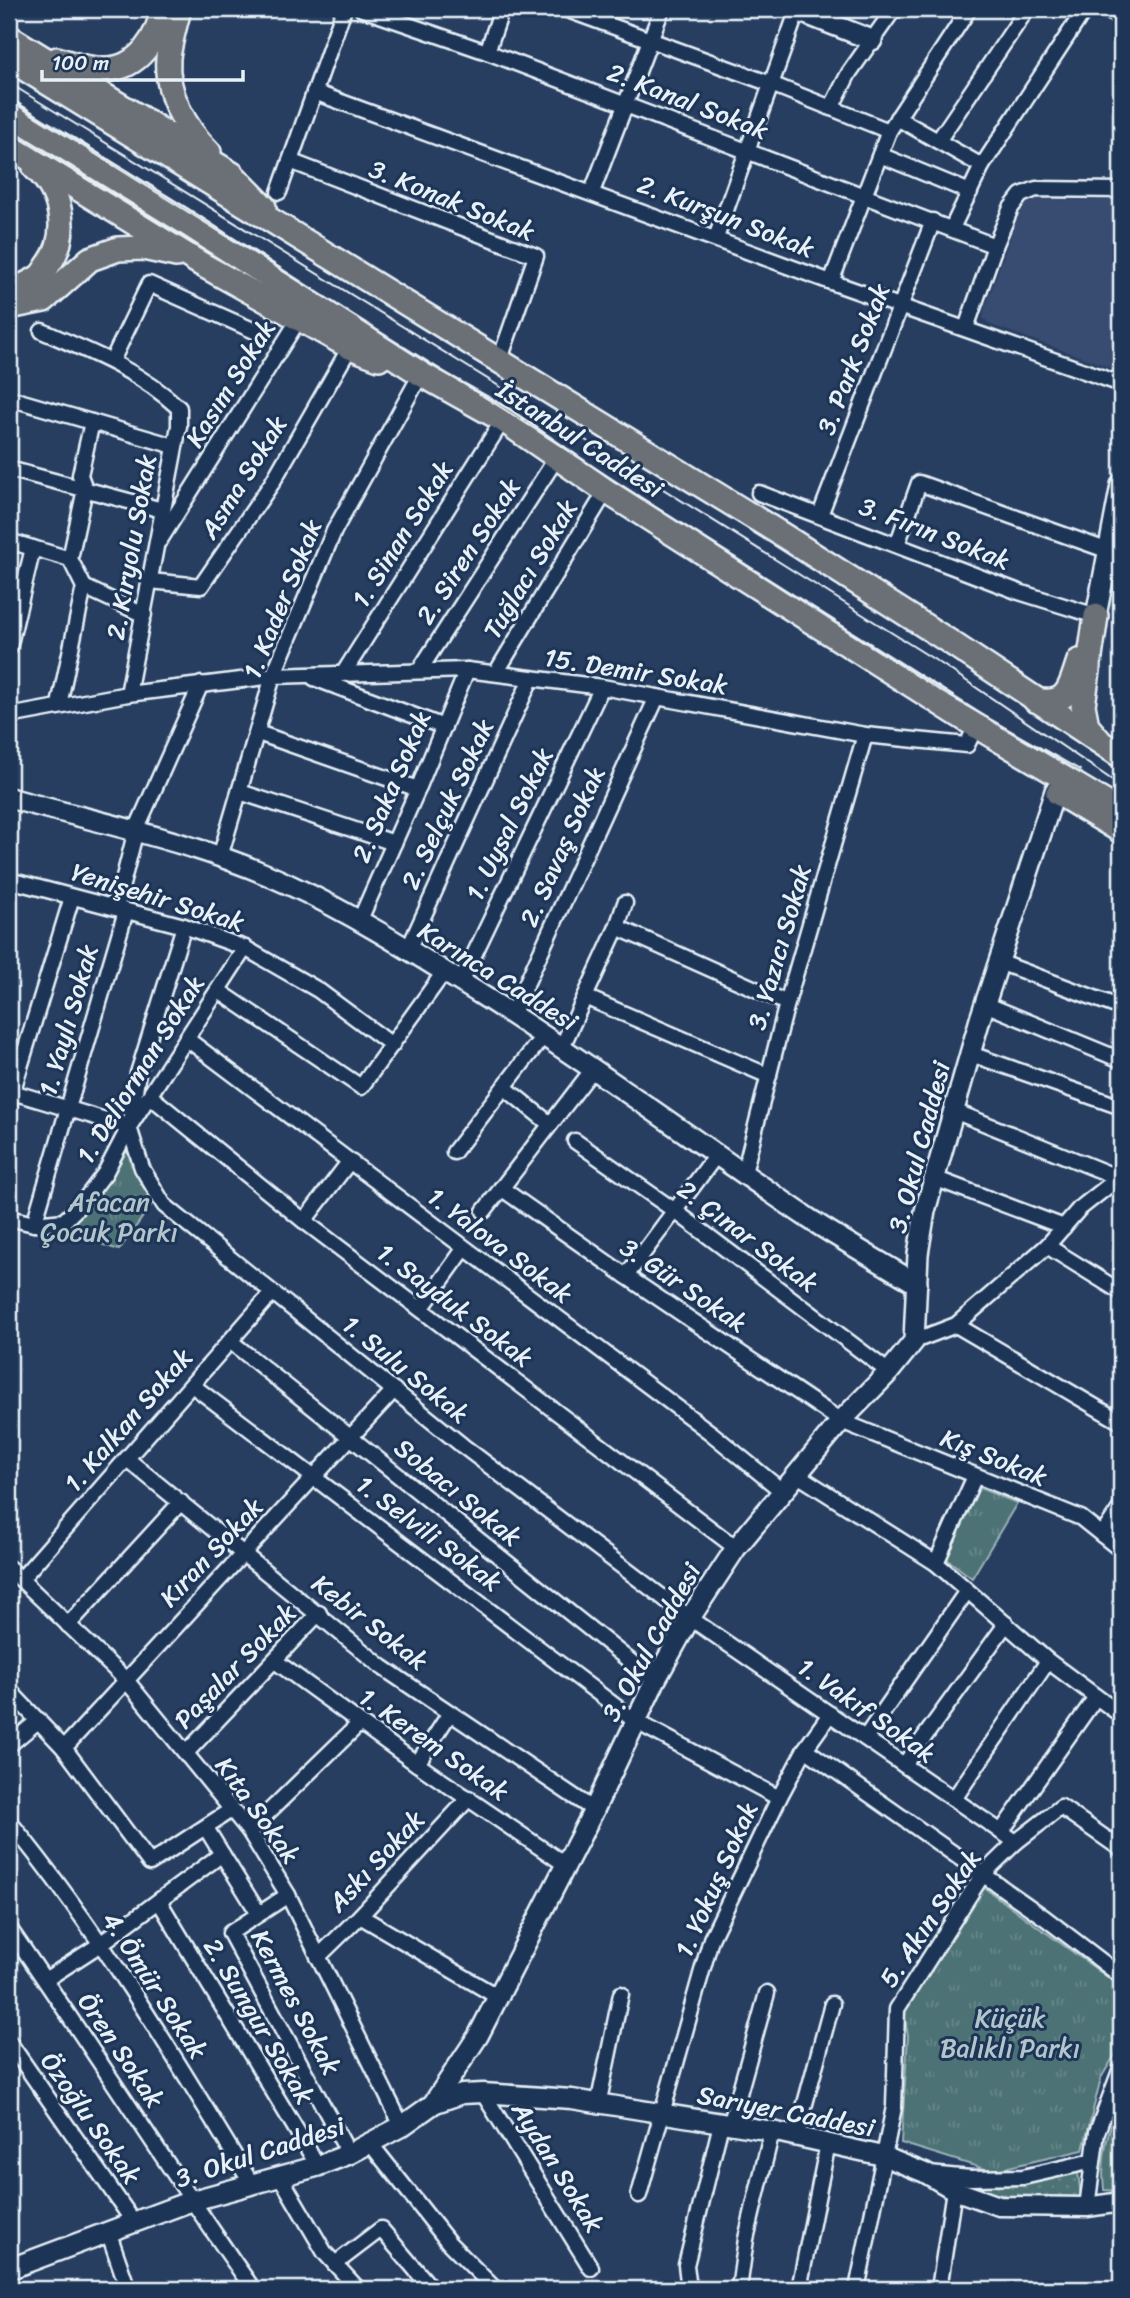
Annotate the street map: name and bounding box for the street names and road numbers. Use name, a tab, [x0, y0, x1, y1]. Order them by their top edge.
street label: 2. Kanal Sokak	[601, 49, 776, 153]
street label: 3. Konak Sokak	[362, 146, 542, 254]
street label: 2. Kurşun Sokak	[631, 161, 821, 271]
street label: 3. Park Sokak	[803, 276, 903, 442]
street label: Kasım Sokak	[172, 309, 288, 457]
street label: İstanbul Caddesi	[486, 367, 674, 511]
street label: Asma Sokak	[186, 406, 299, 549]
street label: 2. Kıryolu Sokak	[92, 450, 170, 644]
street label: 1. Sinan Sokak	[338, 451, 466, 617]
street label: 2. Siren Sokak	[403, 468, 533, 634]
street label: 3. Fırın Sokak	[853, 483, 1017, 583]
street label: Tuğlacı Sokak	[470, 490, 590, 648]
street label: 1. Kader Sokak	[229, 512, 335, 686]
street label: 15. Demir Sokak	[541, 634, 731, 708]
street label: 2. Saka Sokak	[338, 702, 444, 870]
street label: 2. Selçuk Sokak	[387, 711, 507, 897]
street label: 1. Uysal Sokak	[452, 739, 566, 909]
street label: 2. Savaş Sokak	[506, 758, 618, 934]
street label: Yenişehir Sokak	[66, 849, 251, 945]
street label: 3. Yazıcı Sokak	[733, 859, 825, 1035]
street label: Karınca Caddesi	[409, 908, 588, 1044]
street label: 1. Yaylı Sokak	[24, 939, 112, 1101]
street label: 1. Deliorman Sokak	[63, 965, 217, 1173]
street label: 3. Okul Caddesi	[874, 1055, 964, 1238]
street label: 2. Çınar Sokak	[667, 1167, 829, 1305]
street label: 1. Yalova Sokak	[417, 1175, 583, 1316]
street label: 3. Gür Sokak	[610, 1225, 758, 1345]
street label: 1. Sayduk Sokak	[367, 1230, 544, 1380]
street label: 1. Sulu Sokak	[332, 1303, 480, 1435]
street label: 1. Kalkan Sokak	[52, 1337, 204, 1503]
street label: Kış Sokak	[934, 1415, 1055, 1499]
street label: Sobacı Sokak	[384, 1426, 532, 1558]
street label: 1. Selvili Sokak	[346, 1462, 512, 1604]
street label: Kıran Sokak	[147, 1486, 275, 1618]
street label: 3. Okul Caddesi	[588, 1553, 714, 1730]
street label: Kebir Sokak	[302, 1561, 439, 1683]
street label: Paşalar Sokak	[162, 1592, 308, 1740]
street label: 1. Vakıf Sokak	[787, 1645, 947, 1775]
street label: 1. Kerem Sokak	[349, 1675, 519, 1813]
street label: Kıta Sokak	[203, 1746, 313, 1874]
street label: 1. Yokuş Sokak	[661, 1793, 771, 1965]
street label: Askı Sokak	[315, 1799, 436, 1924]
street label: 5. Akın Sokak	[866, 1839, 994, 1997]
street label: 4. Ömür Sokak	[90, 1902, 220, 2069]
street label: Kermes Sokak	[238, 1920, 354, 2084]
street label: 2. Sungur Sokak	[191, 1928, 327, 2114]
street label: Ören Sokak	[65, 1982, 177, 2118]
street label: Özoğlu Sokak	[28, 2042, 154, 2194]
street label: Sarıyer Caddesi	[693, 2071, 879, 2151]
street label: Aydan Sokak	[499, 2091, 617, 2242]
street label: 3. Okul Caddesi	[169, 2103, 352, 2201]

